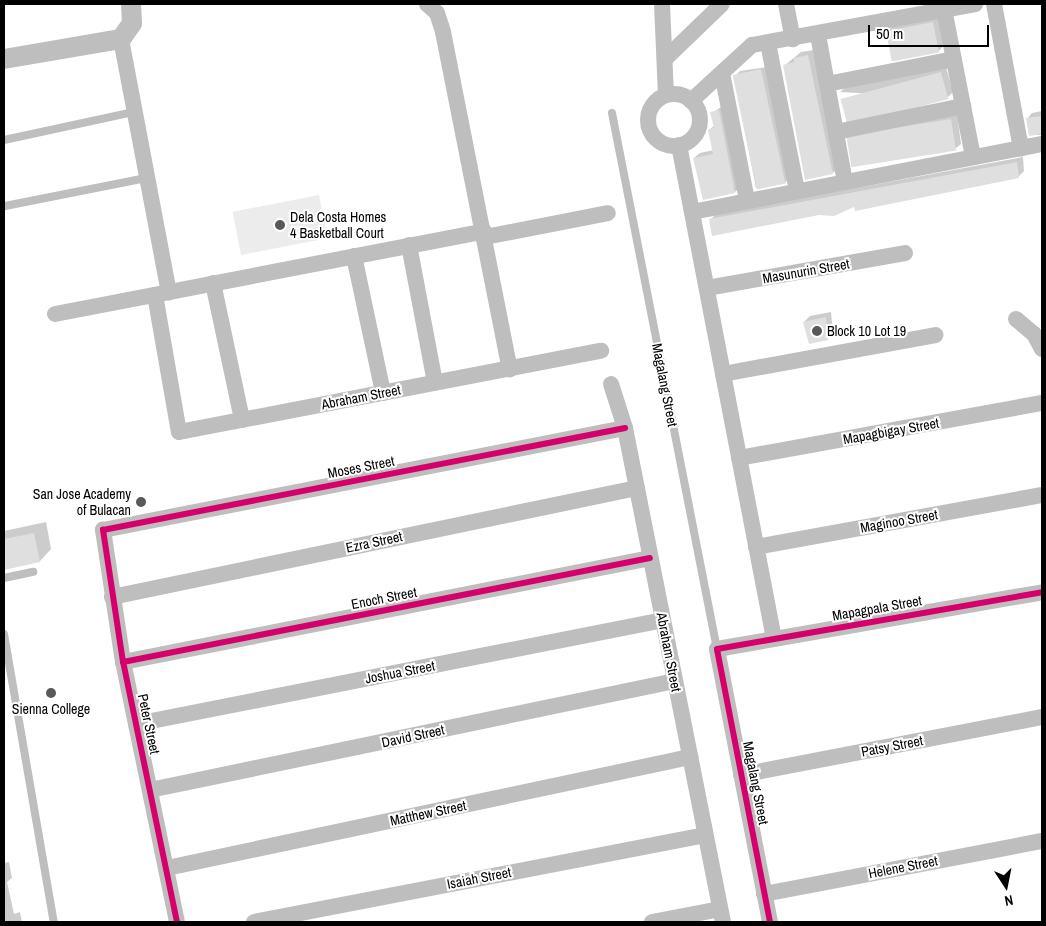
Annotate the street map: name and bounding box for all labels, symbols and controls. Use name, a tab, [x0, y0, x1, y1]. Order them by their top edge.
scale bar	[871, 15, 992, 47]
text: 50 m	[876, 23, 903, 44]
place label: Dela Costa Homes 4 Basketball Court	[290, 209, 386, 242]
marker: Dela Costa Homes 4 Basketball Court	[274, 219, 286, 231]
street label: Masunurin Street	[761, 255, 851, 287]
place label: Block 10 Lot 19	[827, 323, 906, 339]
marker: Block 10 Lot 19	[811, 325, 823, 337]
street label: Magalang Street	[649, 342, 681, 428]
street label: Abraham Street	[320, 381, 402, 413]
street label: Mapagbigay Street	[842, 414, 940, 448]
street label: Moses Street	[326, 452, 396, 482]
place label: San Jose Academy of Bulacan	[32, 486, 131, 518]
marker: San Jose Academy of Bulacan	[135, 496, 147, 508]
street label: Maginoo Street	[859, 506, 939, 536]
street label: Ezra Street	[344, 528, 404, 556]
street label: Enoch Street	[350, 583, 418, 613]
street label: Mapagpala Street	[831, 592, 923, 624]
street label: Abraham Street	[653, 611, 685, 693]
street label: Joshua Street	[364, 657, 436, 687]
marker: Sienna College	[45, 687, 57, 699]
street label: Peter Street	[134, 692, 164, 756]
place label: Sienna College	[12, 701, 90, 717]
street label: David Street	[380, 721, 446, 751]
street label: Patsy Street	[860, 732, 924, 760]
street label: Magalang Street	[740, 740, 772, 826]
street label: Matthew Street	[388, 797, 468, 829]
street label: Helene Street	[867, 852, 939, 882]
north arrow	[981, 861, 1031, 911]
street label: Isaiah Street	[445, 864, 513, 892]
text: N	[1003, 891, 1015, 910]

